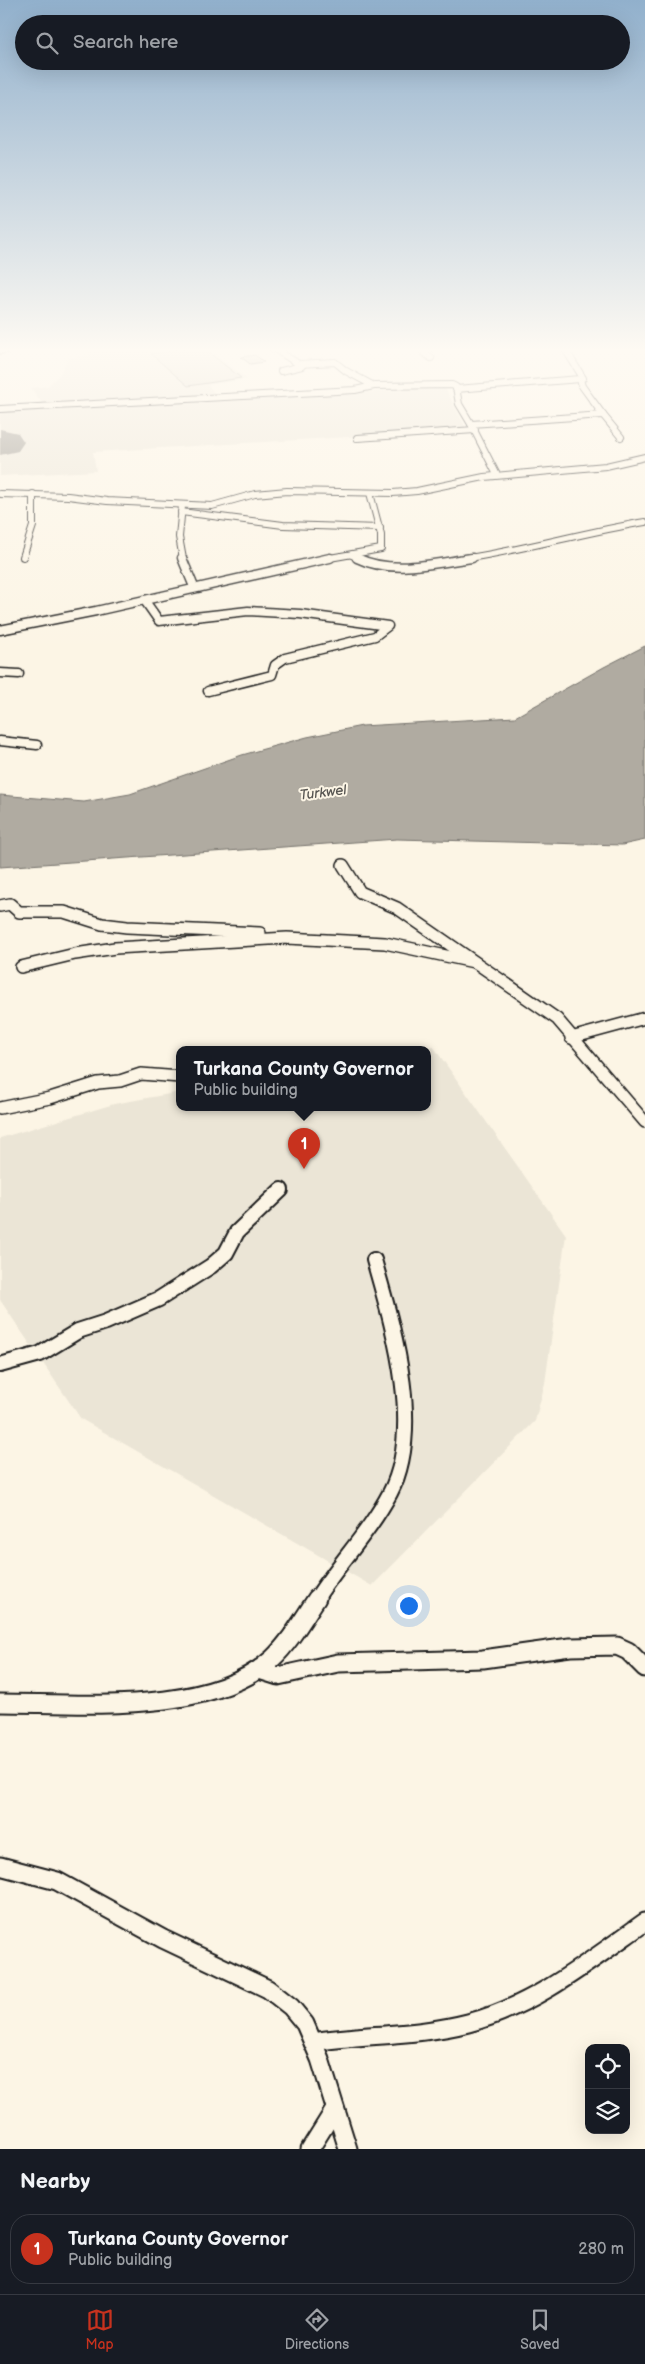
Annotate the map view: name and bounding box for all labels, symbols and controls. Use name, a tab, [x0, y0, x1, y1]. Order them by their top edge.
search box	[15, 15, 630, 70]
icon: search	[33, 29, 61, 57]
text: Search here	[73, 31, 178, 54]
water label: Turkwel	[299, 781, 348, 804]
popup	[176, 1046, 431, 1111]
text: Turkana County Governor	[193, 1058, 414, 1081]
text: Public building	[193, 1081, 298, 1100]
pin: 1	[288, 1128, 320, 1169]
your location	[396, 1593, 422, 1619]
map controls	[585, 2044, 630, 2134]
button: locate	[585, 2044, 630, 2089]
button: layers	[585, 2089, 630, 2134]
text: Nearby	[20, 2169, 90, 2194]
text: Turkana County Governor	[68, 2228, 288, 2251]
text: 1	[34, 2240, 40, 2259]
text: 280 m	[578, 2240, 624, 2259]
text: Public building	[68, 2251, 172, 2270]
tab: Map	[86, 2306, 114, 2353]
tab: Directions	[285, 2306, 349, 2353]
tab: Saved	[520, 2306, 559, 2353]

